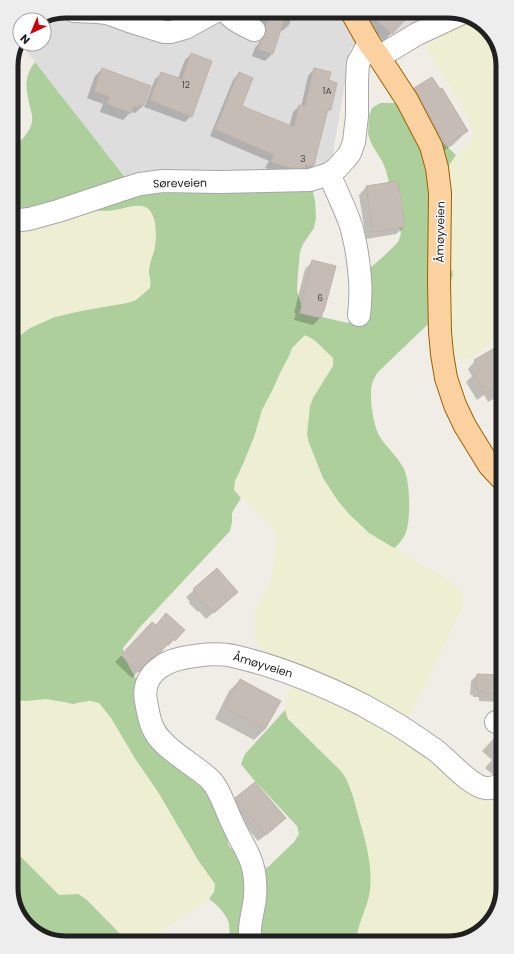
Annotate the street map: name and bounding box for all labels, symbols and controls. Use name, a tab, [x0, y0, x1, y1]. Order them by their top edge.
north arrow	[12, 12, 52, 52]
text: N	[17, 31, 34, 48]
house number: 12	[182, 79, 190, 91]
house number: 1A	[323, 85, 331, 97]
house number: 3	[300, 153, 306, 165]
street label: Søreveien	[153, 175, 207, 191]
street label: Åmøyveien	[431, 201, 449, 263]
house number: 6	[317, 292, 323, 304]
street label: Åmøyveien	[231, 648, 295, 682]

